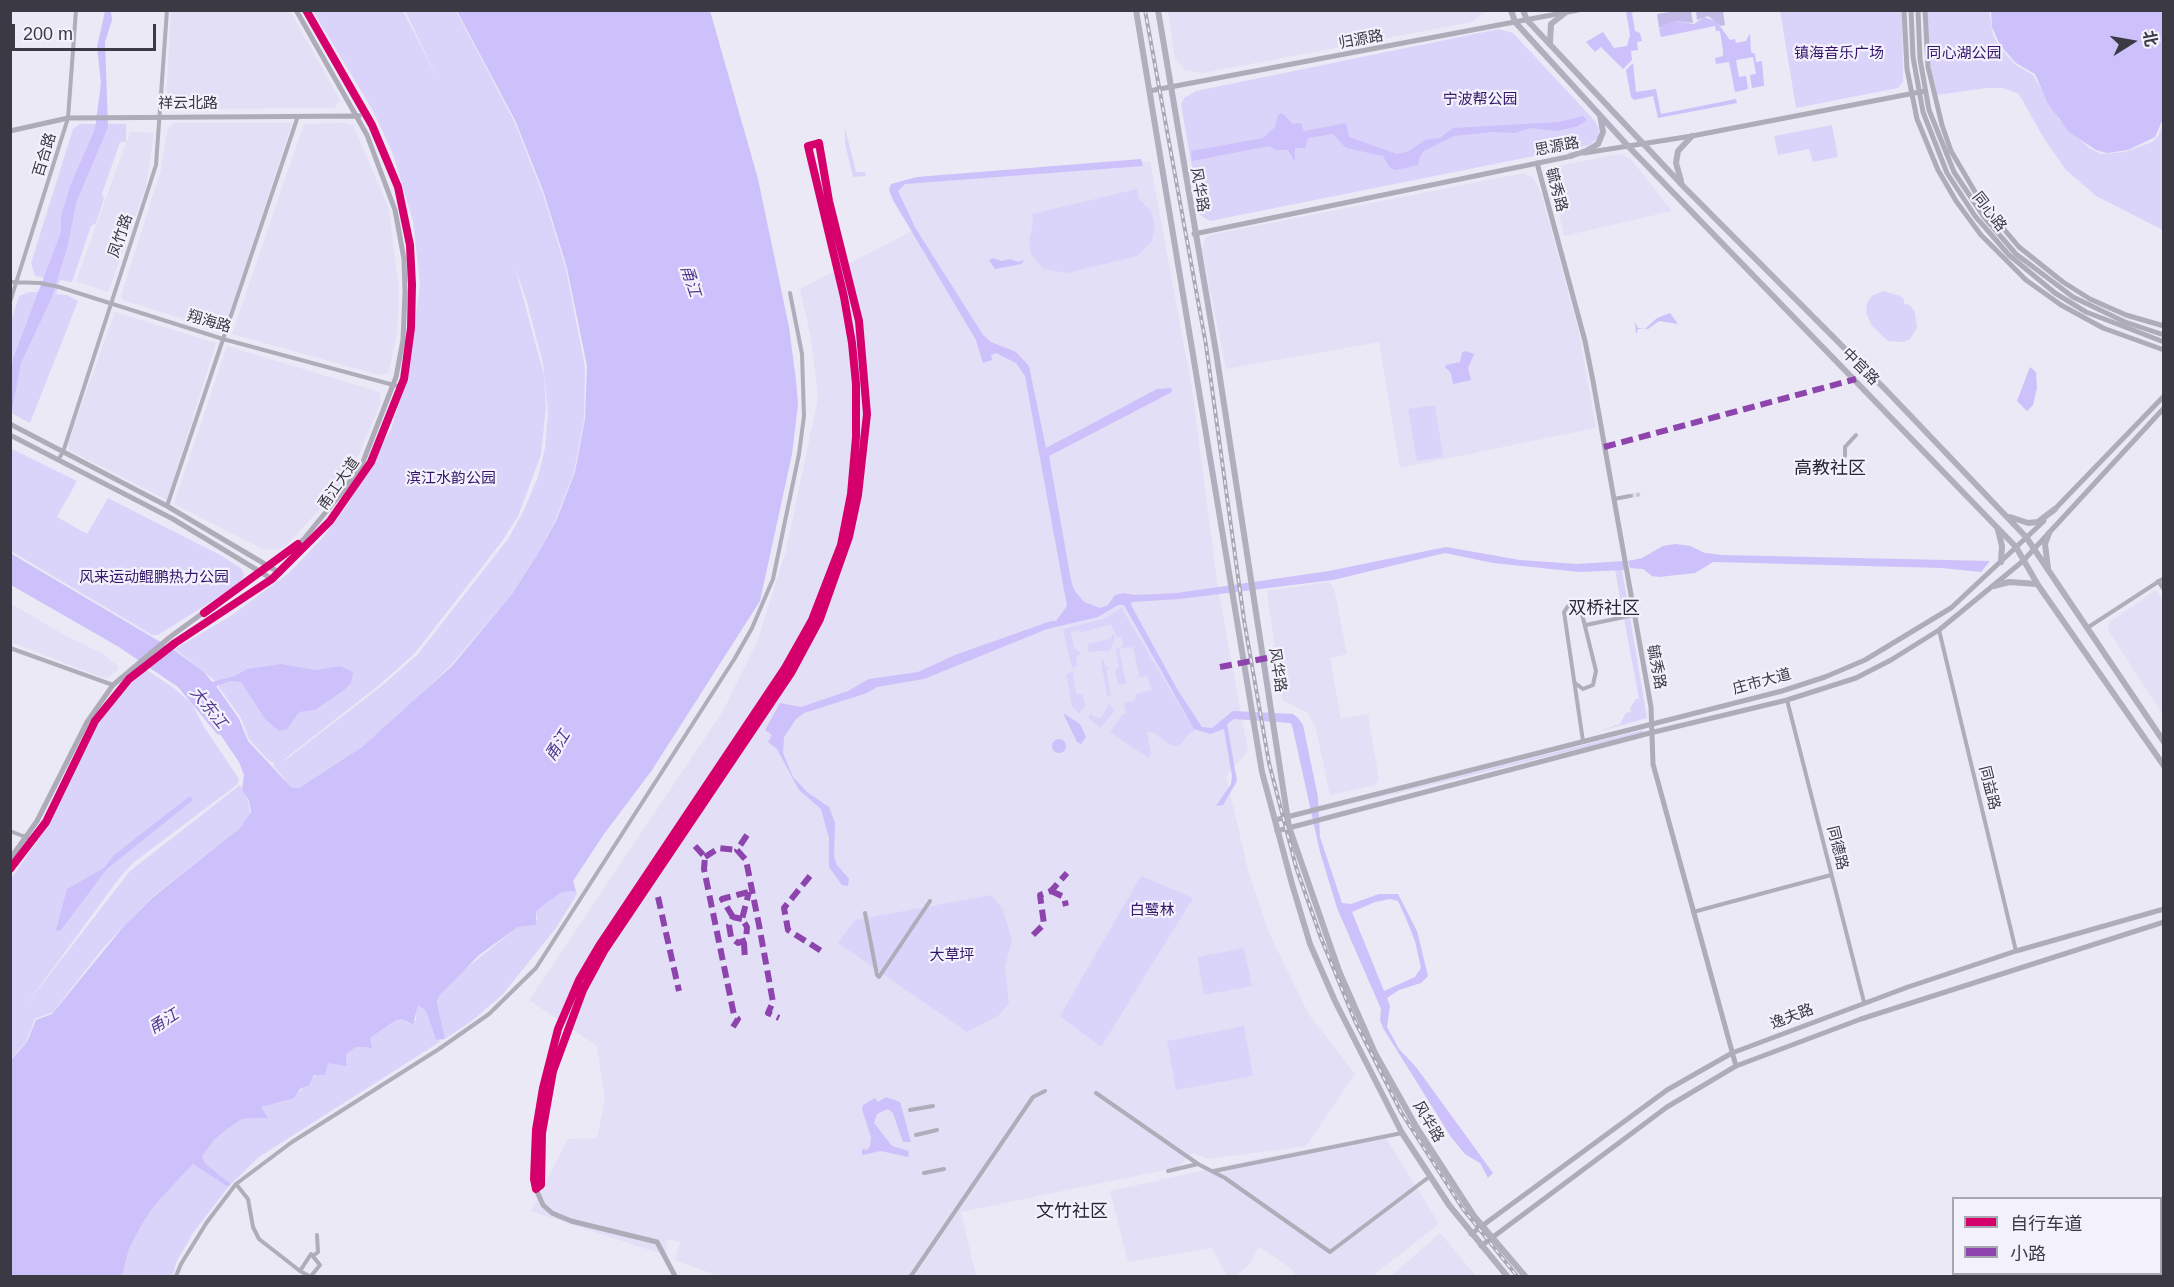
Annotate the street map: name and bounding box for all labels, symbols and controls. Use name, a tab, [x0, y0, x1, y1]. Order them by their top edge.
scale bar	[15, 12, 159, 50]
north arrow	[2102, 12, 2162, 72]
text: 200 m	[23, 24, 73, 44]
street label: 归源路	[1337, 27, 1385, 53]
text: 北	[2140, 29, 2160, 48]
park label: 镇海音乐广场	[1794, 45, 1884, 63]
park label: 同心湖公园	[1927, 45, 2001, 63]
park label: 宁波帮公园	[1443, 91, 1517, 109]
street label: 祥云北路	[158, 95, 218, 113]
street label: 百合路	[30, 131, 60, 179]
street label: 思源路	[1533, 134, 1581, 160]
street label: 风华路	[1186, 166, 1212, 214]
street label: 毓秀路	[1541, 166, 1571, 214]
street label: 同心路	[1968, 189, 2010, 235]
street label: 凤竹路	[105, 212, 137, 260]
water label: 甬江	[676, 263, 704, 299]
street label: 翔海路	[185, 307, 233, 337]
street label: 中官路	[1838, 345, 1882, 389]
street label: 甬江大道	[314, 454, 364, 514]
district label: 高教社区	[1794, 458, 1866, 480]
park label: 滨江水韵公园	[406, 470, 496, 488]
park label: 风来运动鲲鹏热力公园	[79, 569, 229, 587]
district label: 双桥社区	[1568, 598, 1640, 620]
street label: 毓秀路	[1643, 643, 1669, 691]
street label: 风华路	[1265, 646, 1289, 694]
street label: 庄市大道	[1731, 666, 1793, 698]
water label: 大东江	[185, 683, 231, 733]
water label: 甬江	[541, 727, 575, 765]
street label: 同益路	[1975, 764, 2003, 812]
street label: 同德路	[1823, 824, 1851, 872]
park label: 白鹭林	[1130, 902, 1174, 920]
park label: 大草坪	[930, 947, 974, 965]
street label: 逸夫路	[1768, 1001, 1816, 1033]
water label: 甬江	[145, 1005, 183, 1039]
street label: 风华路	[1409, 1098, 1447, 1146]
legend	[1952, 1197, 2162, 1275]
district label: 文竹社区	[1036, 1201, 1108, 1223]
text: 自行车道	[2010, 1214, 2082, 1234]
text: 小路	[2010, 1244, 2046, 1264]

